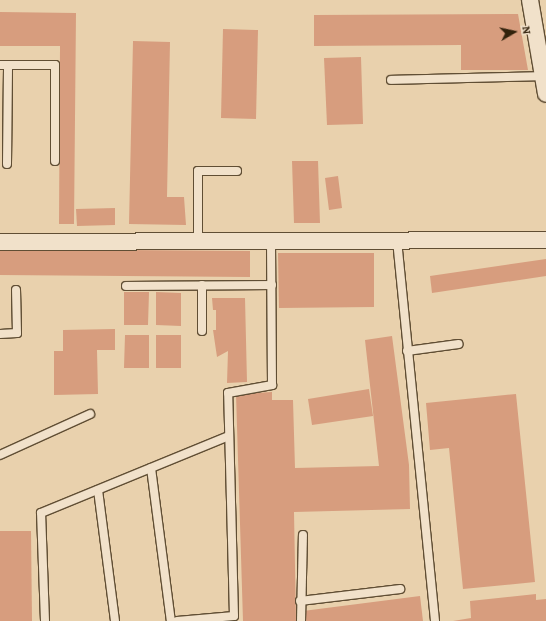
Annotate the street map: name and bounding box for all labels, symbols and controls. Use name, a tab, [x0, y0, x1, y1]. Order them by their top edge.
north arrow	[494, 12, 534, 52]
text: N	[518, 25, 534, 35]

